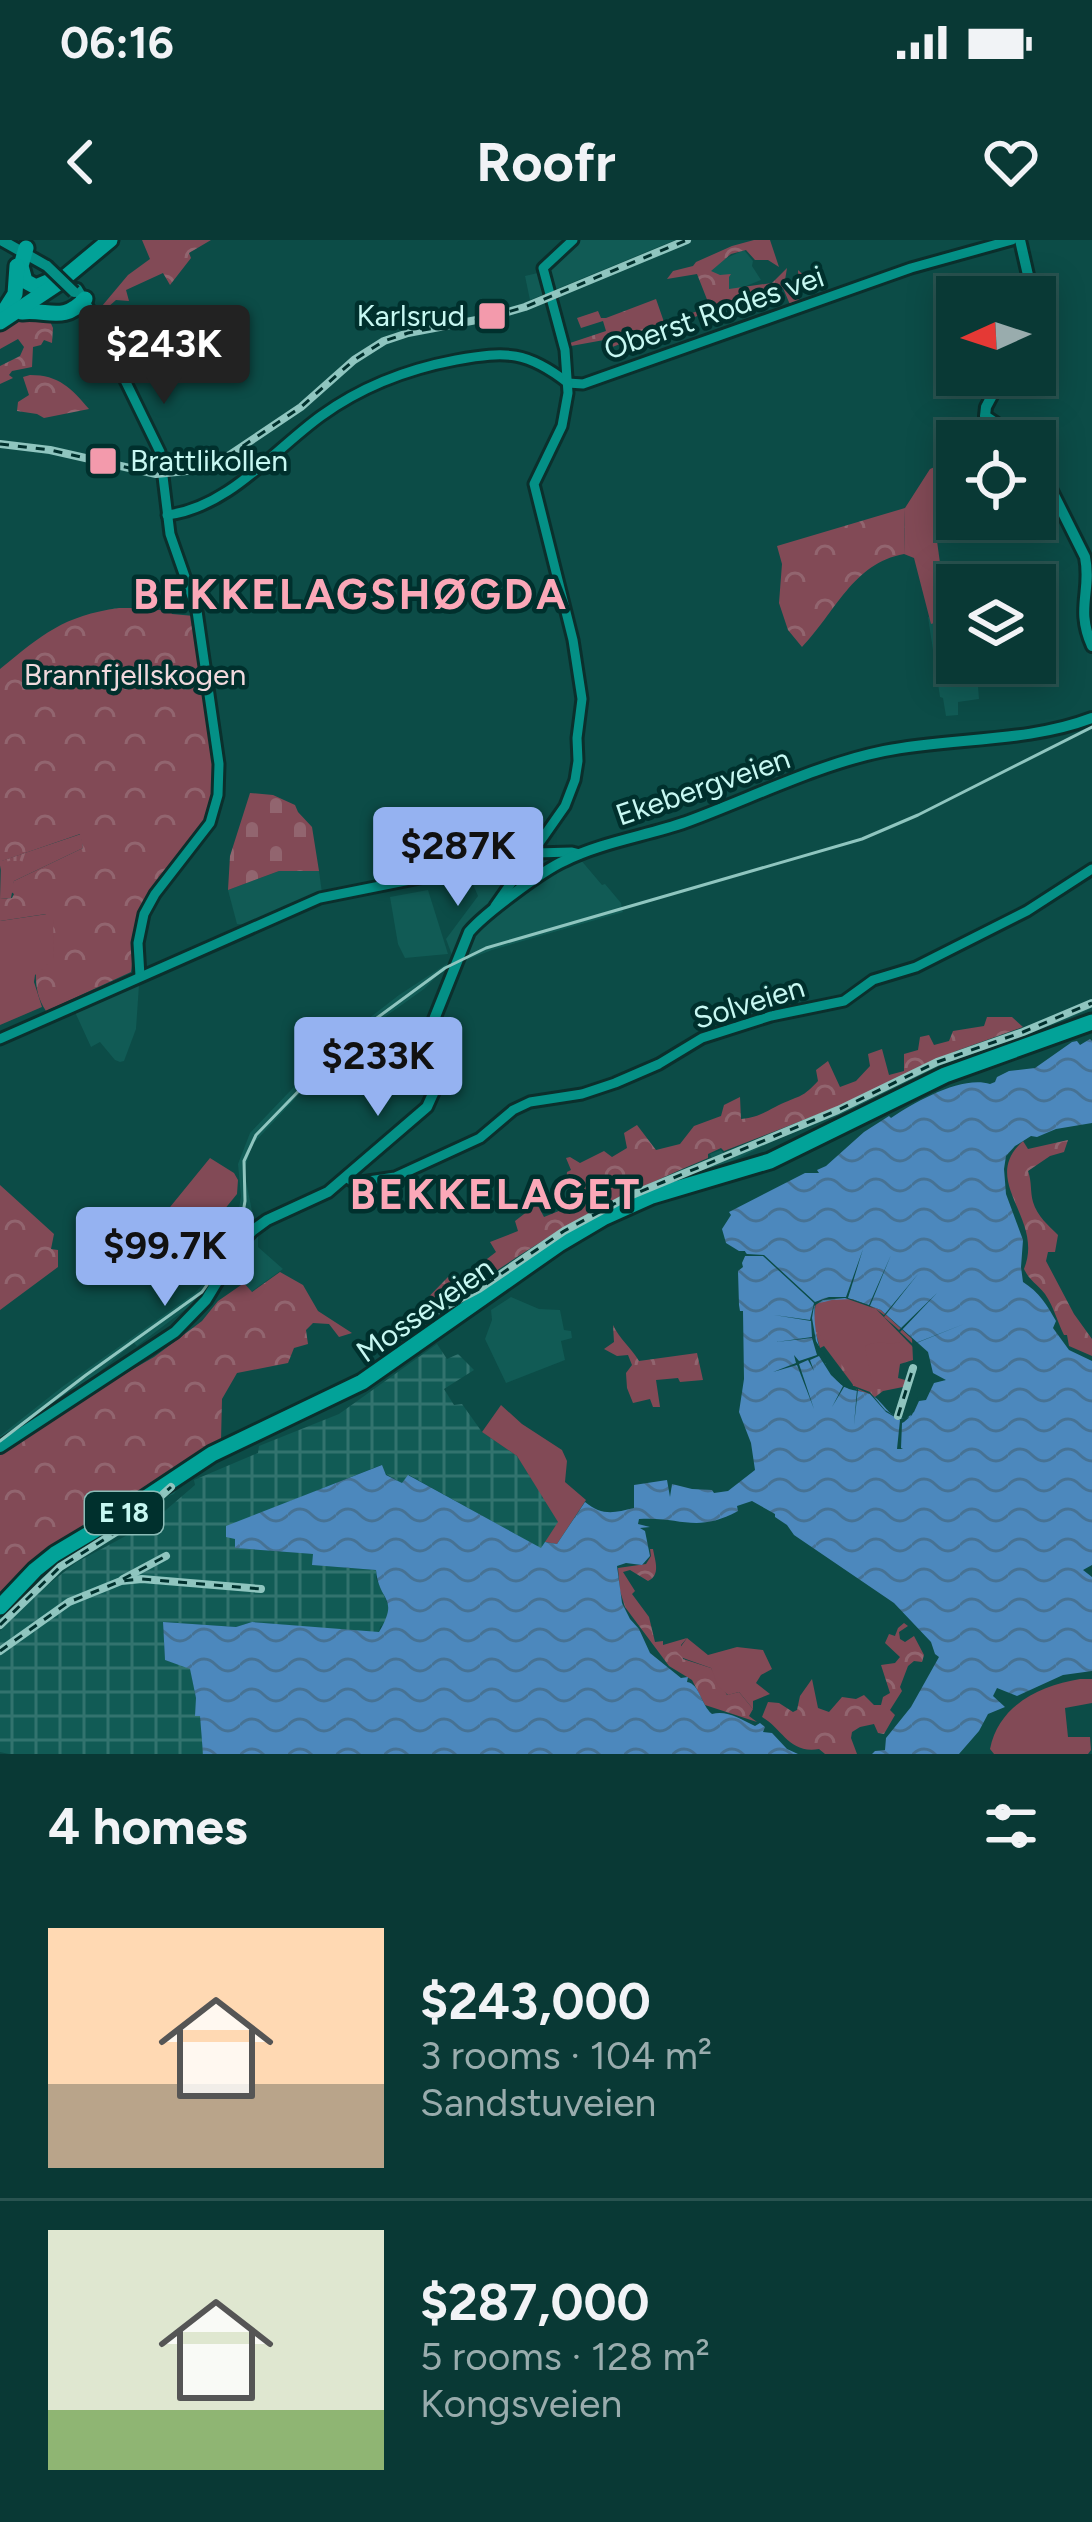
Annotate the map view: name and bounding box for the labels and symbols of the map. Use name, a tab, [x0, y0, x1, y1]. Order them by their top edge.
street label: Oberst Rodes vei	[599, 258, 829, 367]
north arrow	[936, 276, 1056, 396]
place label: Karlsrud	[356, 297, 465, 334]
marker: Karlsrud	[476, 300, 508, 332]
pin: $243K	[80, 305, 248, 407]
place label: Brattlikollen	[130, 442, 288, 479]
marker: Brattlikollen	[87, 445, 119, 477]
district label: BEKKELAGSHØGDA	[133, 569, 569, 620]
park label: Brannfjellskogen	[24, 656, 246, 693]
street label: Ekebergveien	[611, 739, 795, 834]
pin: $287K	[374, 807, 542, 909]
street label: Solveien	[689, 968, 809, 1037]
pin: $233K	[294, 1017, 462, 1119]
district label: BEKKELAGET	[350, 1169, 642, 1220]
pin: $99.7K	[67, 1207, 263, 1309]
street label: Mosseveien	[349, 1249, 500, 1370]
road number: E 18	[85, 1492, 163, 1534]

